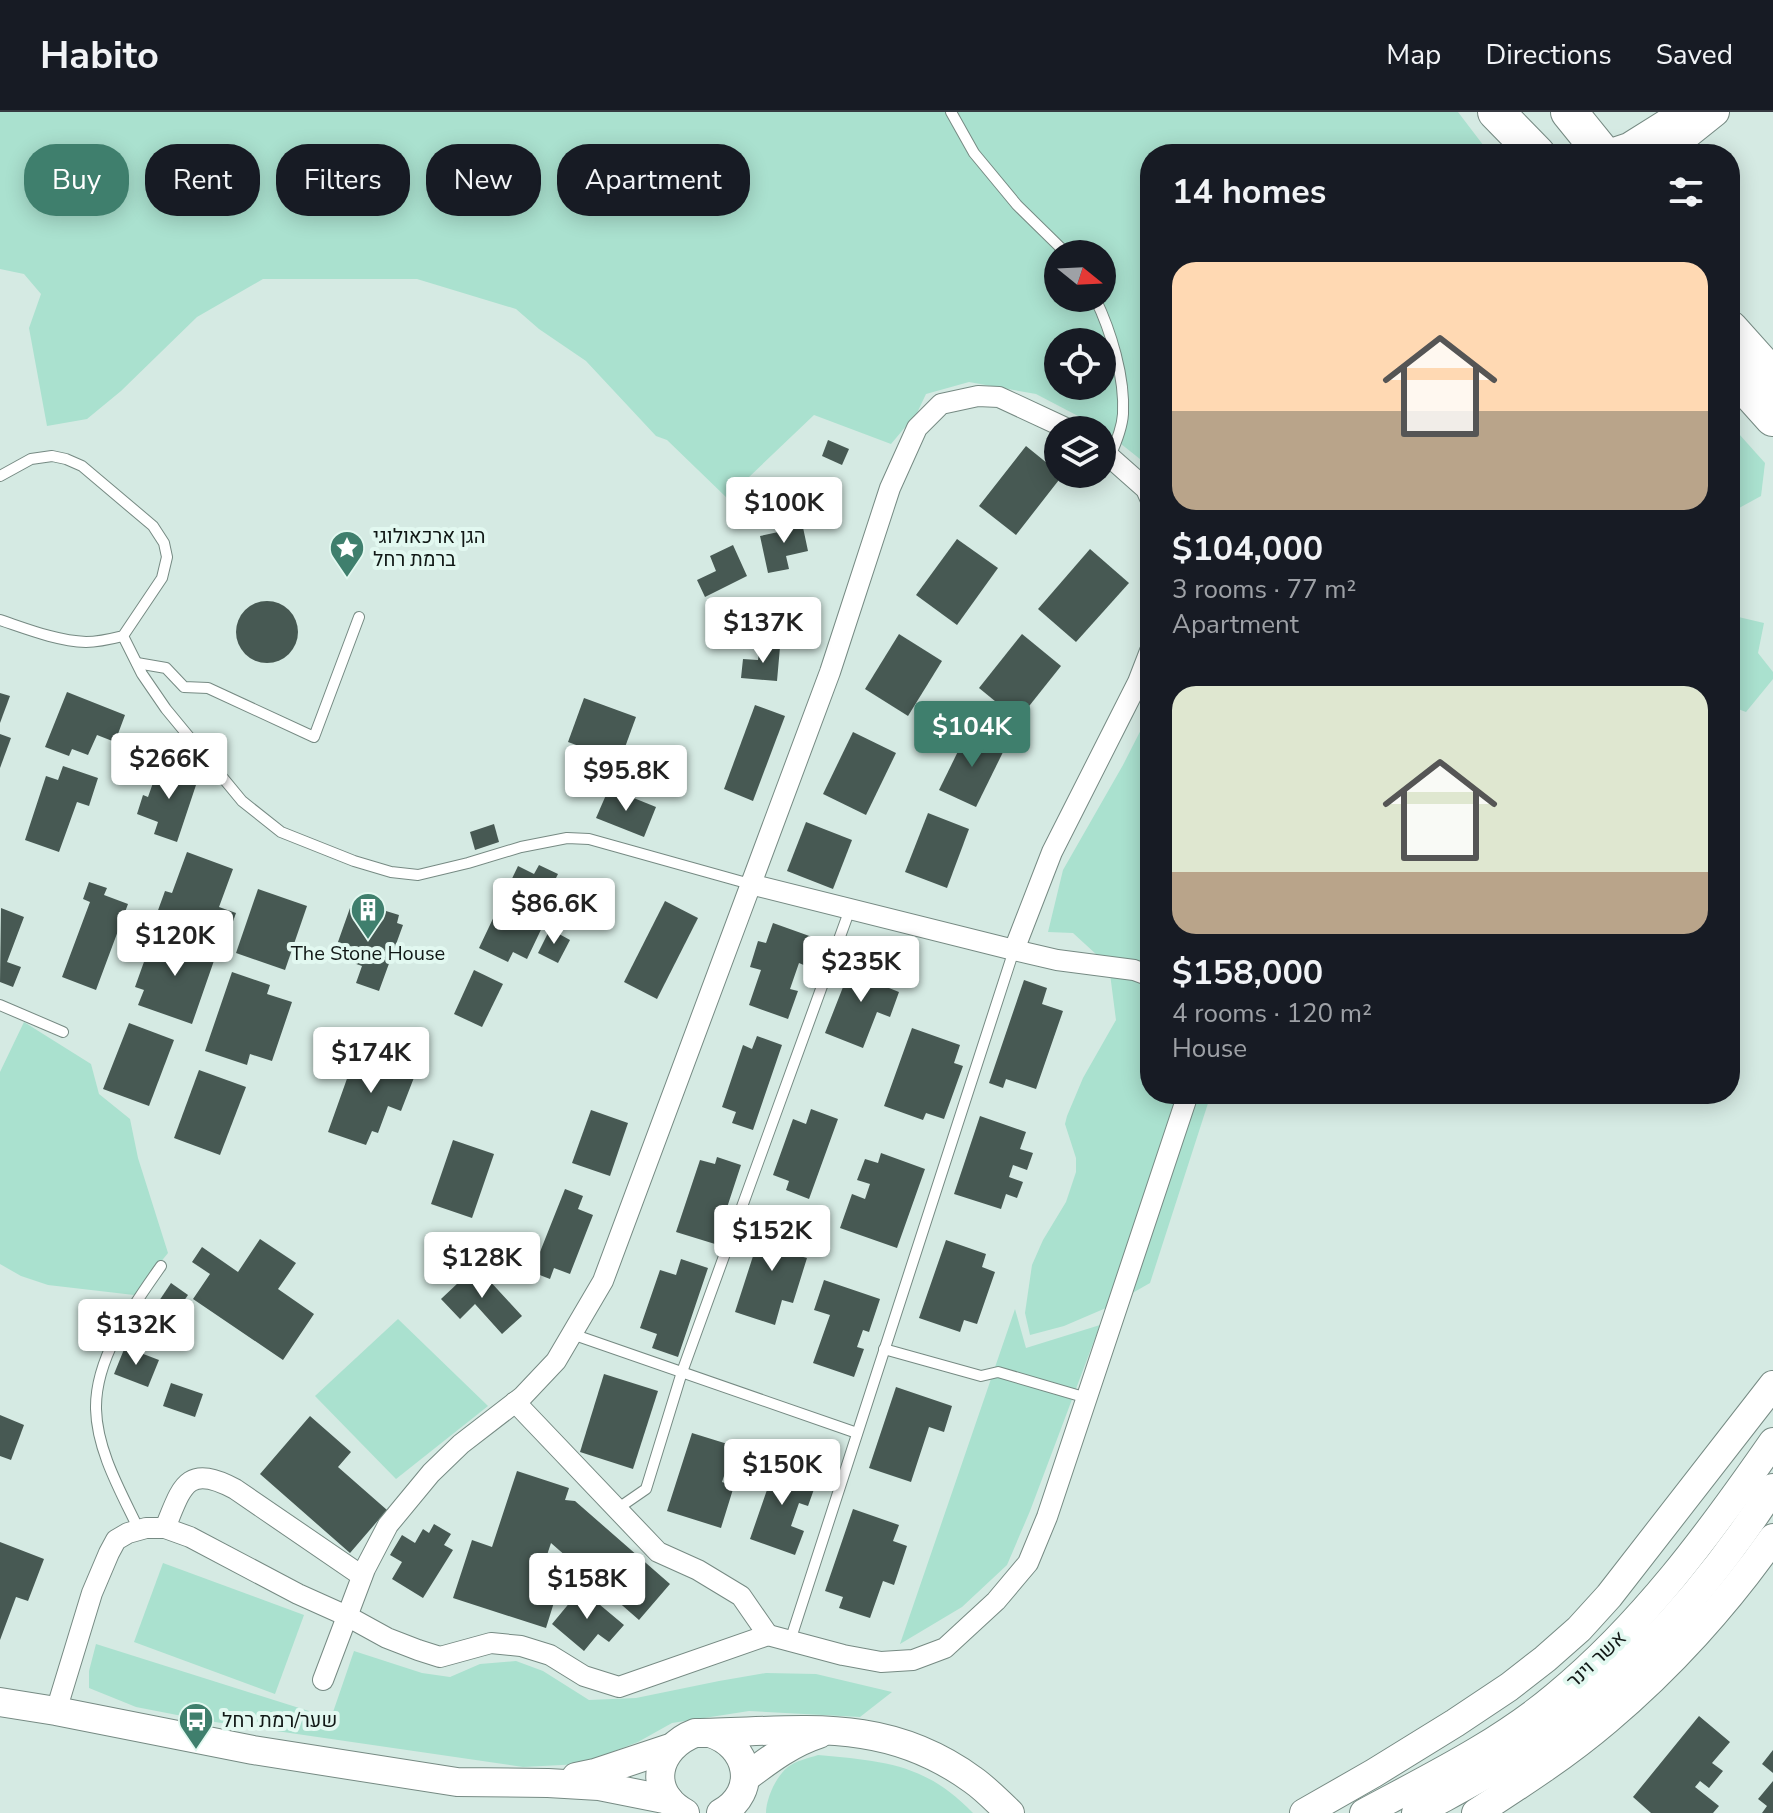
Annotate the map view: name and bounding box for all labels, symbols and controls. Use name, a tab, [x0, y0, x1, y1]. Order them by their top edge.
text: Habito	[40, 30, 159, 81]
text: Map	[1386, 36, 1441, 74]
text: Directions	[1485, 36, 1612, 74]
text: Saved	[1656, 36, 1733, 74]
chip: Buy	[24, 144, 129, 216]
chip: Rent	[145, 144, 260, 216]
chip: Filters	[276, 144, 410, 216]
chip: New	[426, 144, 541, 216]
chip: Apartment	[557, 144, 750, 216]
text: 14 homes	[1172, 169, 1326, 215]
icon: filters	[1664, 170, 1708, 214]
north arrow	[1044, 240, 1116, 312]
map controls	[1044, 240, 1116, 488]
icon: home	[1368, 314, 1512, 458]
button: locate	[1044, 328, 1116, 400]
button: layers	[1044, 416, 1116, 488]
pin: $100K	[728, 477, 840, 545]
text: $100K	[744, 485, 824, 520]
place label: הגן ארכאולוגי ברמת רחל	[373, 523, 485, 573]
text: $104,000	[1172, 526, 1323, 572]
place icon: הגן ארכאולוגי ברמת רחל	[328, 529, 366, 579]
text: 3 rooms · 77 m²	[1172, 572, 1356, 607]
pin: $137K	[707, 597, 819, 665]
text: $137K	[723, 605, 803, 640]
text: Apartment	[1172, 607, 1299, 642]
pin: $104K	[916, 701, 1028, 769]
text: $104K	[932, 709, 1012, 744]
pin: $266K	[113, 733, 225, 801]
icon: home	[1368, 738, 1512, 882]
text: $266K	[129, 741, 209, 776]
pin: $95.8K	[561, 745, 691, 813]
text: $95.8K	[583, 753, 669, 788]
pin: $86.6K	[489, 878, 619, 946]
text: $86.6K	[511, 886, 597, 921]
building icon: The Stone House	[349, 891, 387, 941]
pin: $120K	[119, 910, 231, 978]
text: $120K	[135, 918, 215, 953]
pin: $235K	[805, 936, 917, 1004]
place label: The Stone House	[291, 940, 445, 967]
text: $235K	[821, 944, 901, 979]
text: $158,000	[1172, 950, 1323, 996]
text: 4 rooms · 120 m²	[1172, 996, 1372, 1031]
pin: $174K	[315, 1027, 427, 1095]
text: House	[1172, 1031, 1247, 1066]
text: $174K	[331, 1035, 411, 1070]
pin: $152K	[716, 1205, 828, 1273]
text: $152K	[732, 1213, 812, 1248]
pin: $128K	[426, 1232, 538, 1300]
text: $128K	[442, 1240, 522, 1275]
pin: $132K	[80, 1299, 192, 1367]
text: $132K	[96, 1307, 176, 1342]
pin: $150K	[726, 1439, 838, 1507]
text: $150K	[742, 1447, 822, 1482]
pin: $158K	[531, 1553, 643, 1621]
text: $158K	[547, 1561, 627, 1596]
street label: אשר וינר	[1561, 1625, 1632, 1694]
bus stop icon: שער/רמת רחל	[177, 1701, 215, 1751]
place label: שער/רמת רחל	[222, 1707, 337, 1734]

